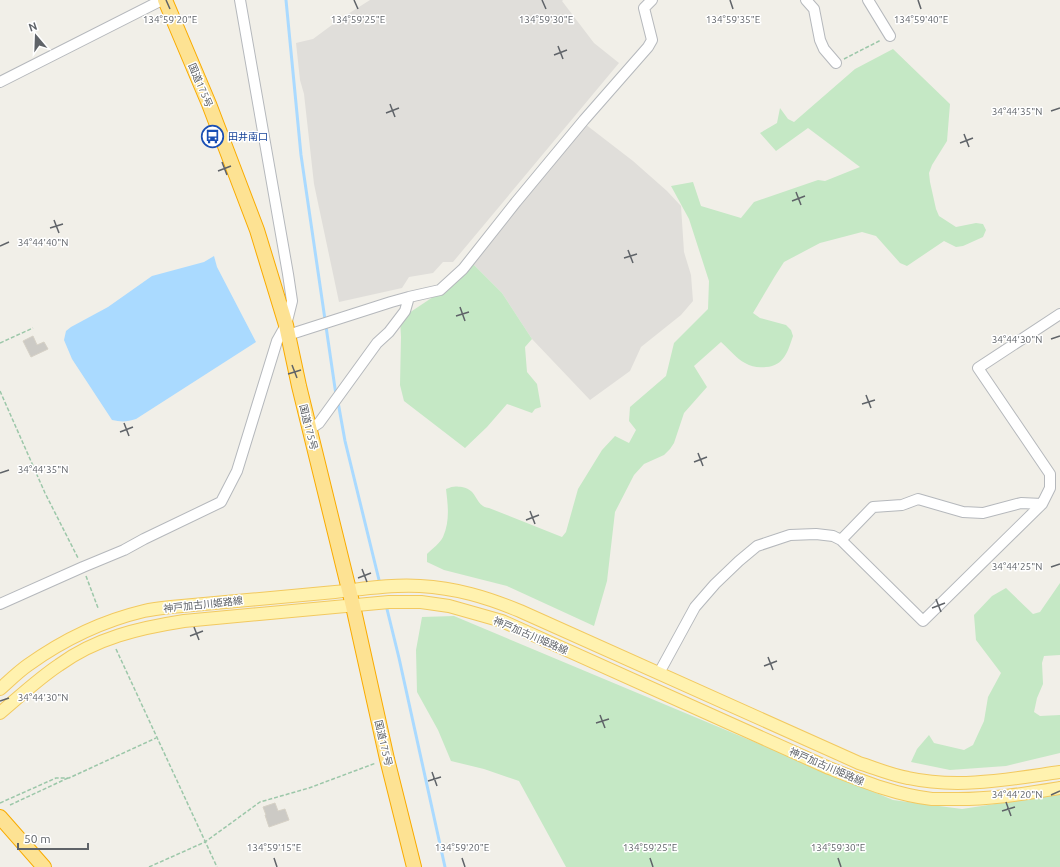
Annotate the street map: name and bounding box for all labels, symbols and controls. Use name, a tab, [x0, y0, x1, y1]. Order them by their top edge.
text: 134°59'20"E	[143, 14, 198, 25]
text: 134°59'25"E	[331, 14, 386, 25]
text: 134°59'30"E	[519, 14, 574, 25]
text: 134°59'35"E	[706, 14, 761, 25]
text: 134°59'40"E	[894, 14, 949, 25]
north arrow	[16, 16, 56, 56]
text: N	[27, 20, 39, 34]
street label: 国道175号	[186, 61, 215, 109]
text: 34°44'35"N	[992, 106, 1042, 117]
bus stop icon: 田井南口	[200, 123, 226, 149]
place label: 田井南口	[228, 131, 268, 142]
text: 34°44'40"N	[18, 237, 68, 248]
text: 34°44'30"N	[992, 334, 1042, 345]
street label: 国道175号	[298, 403, 320, 451]
text: 34°44'35"N	[18, 464, 68, 475]
text: 34°44'25"N	[992, 561, 1042, 572]
street label: 神戸加古川姫路線	[163, 595, 243, 614]
street label: 神戸加古川姫路線	[492, 615, 570, 656]
text: 34°44'30"N	[18, 692, 68, 703]
street label: 国道175号	[373, 719, 394, 767]
street label: 神戸加古川姫路線	[788, 746, 866, 787]
text: 34°44'20"N	[992, 789, 1042, 800]
scale bar	[18, 825, 88, 851]
text: 50 m	[24, 832, 51, 845]
text: 134°59'15"E	[247, 842, 302, 853]
text: 134°59'20"E	[435, 842, 490, 853]
text: 134°59'25"E	[623, 842, 678, 853]
text: 134°59'30"E	[811, 842, 866, 853]

